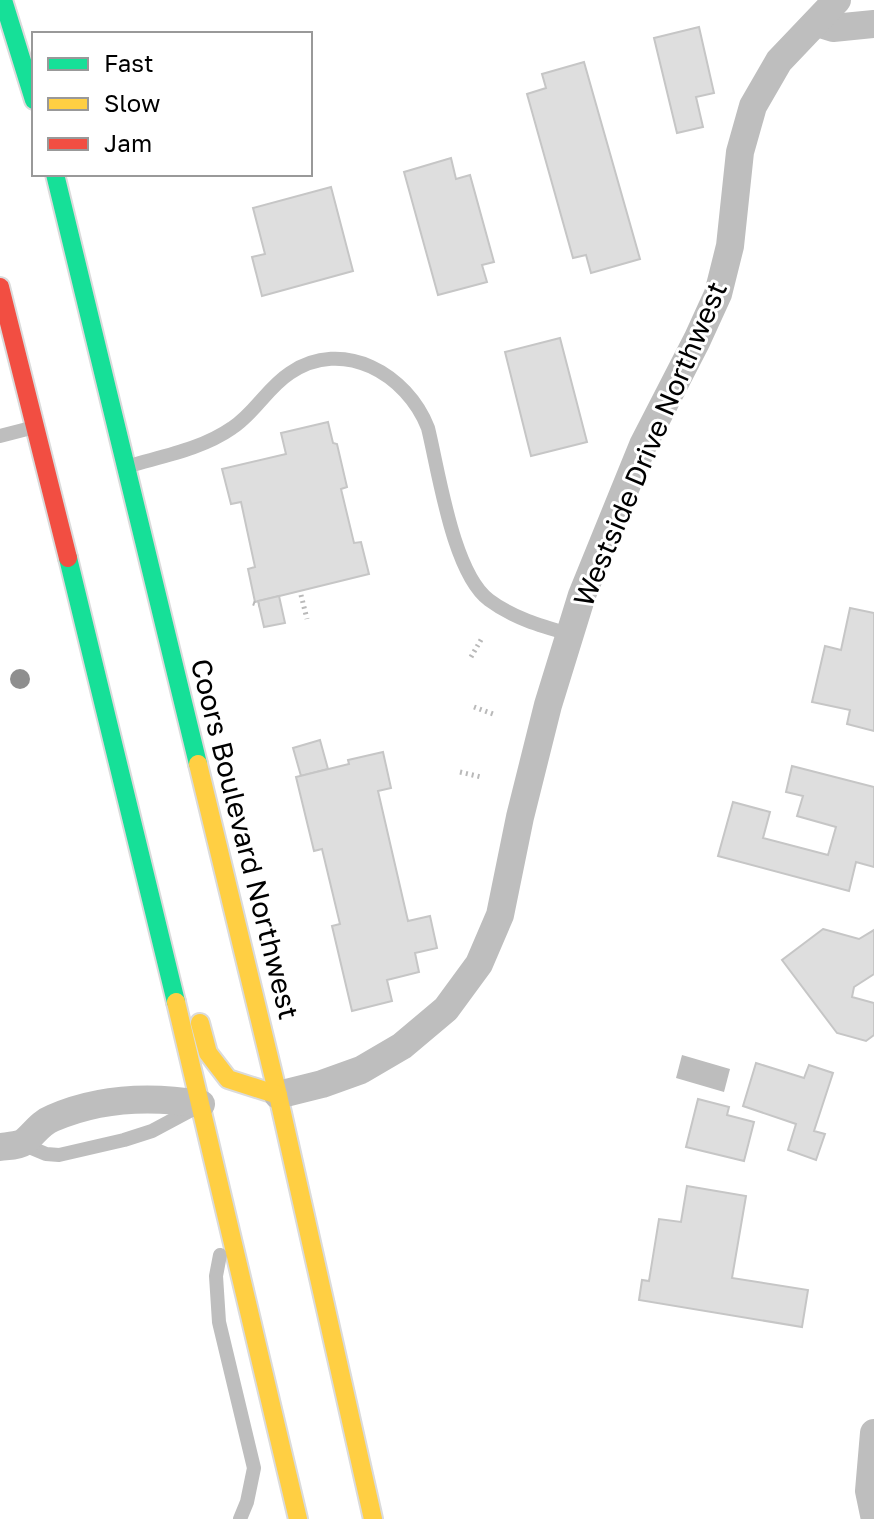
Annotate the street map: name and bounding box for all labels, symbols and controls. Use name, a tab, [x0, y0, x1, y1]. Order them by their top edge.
legend	[32, 32, 312, 176]
text: Fast	[104, 48, 154, 77]
text: Slow	[104, 88, 160, 117]
text: Jam	[104, 128, 152, 157]
street label: Westside Drive Northwest	[566, 276, 733, 611]
street label: Coors Boulevard Northwest	[185, 655, 306, 1022]

